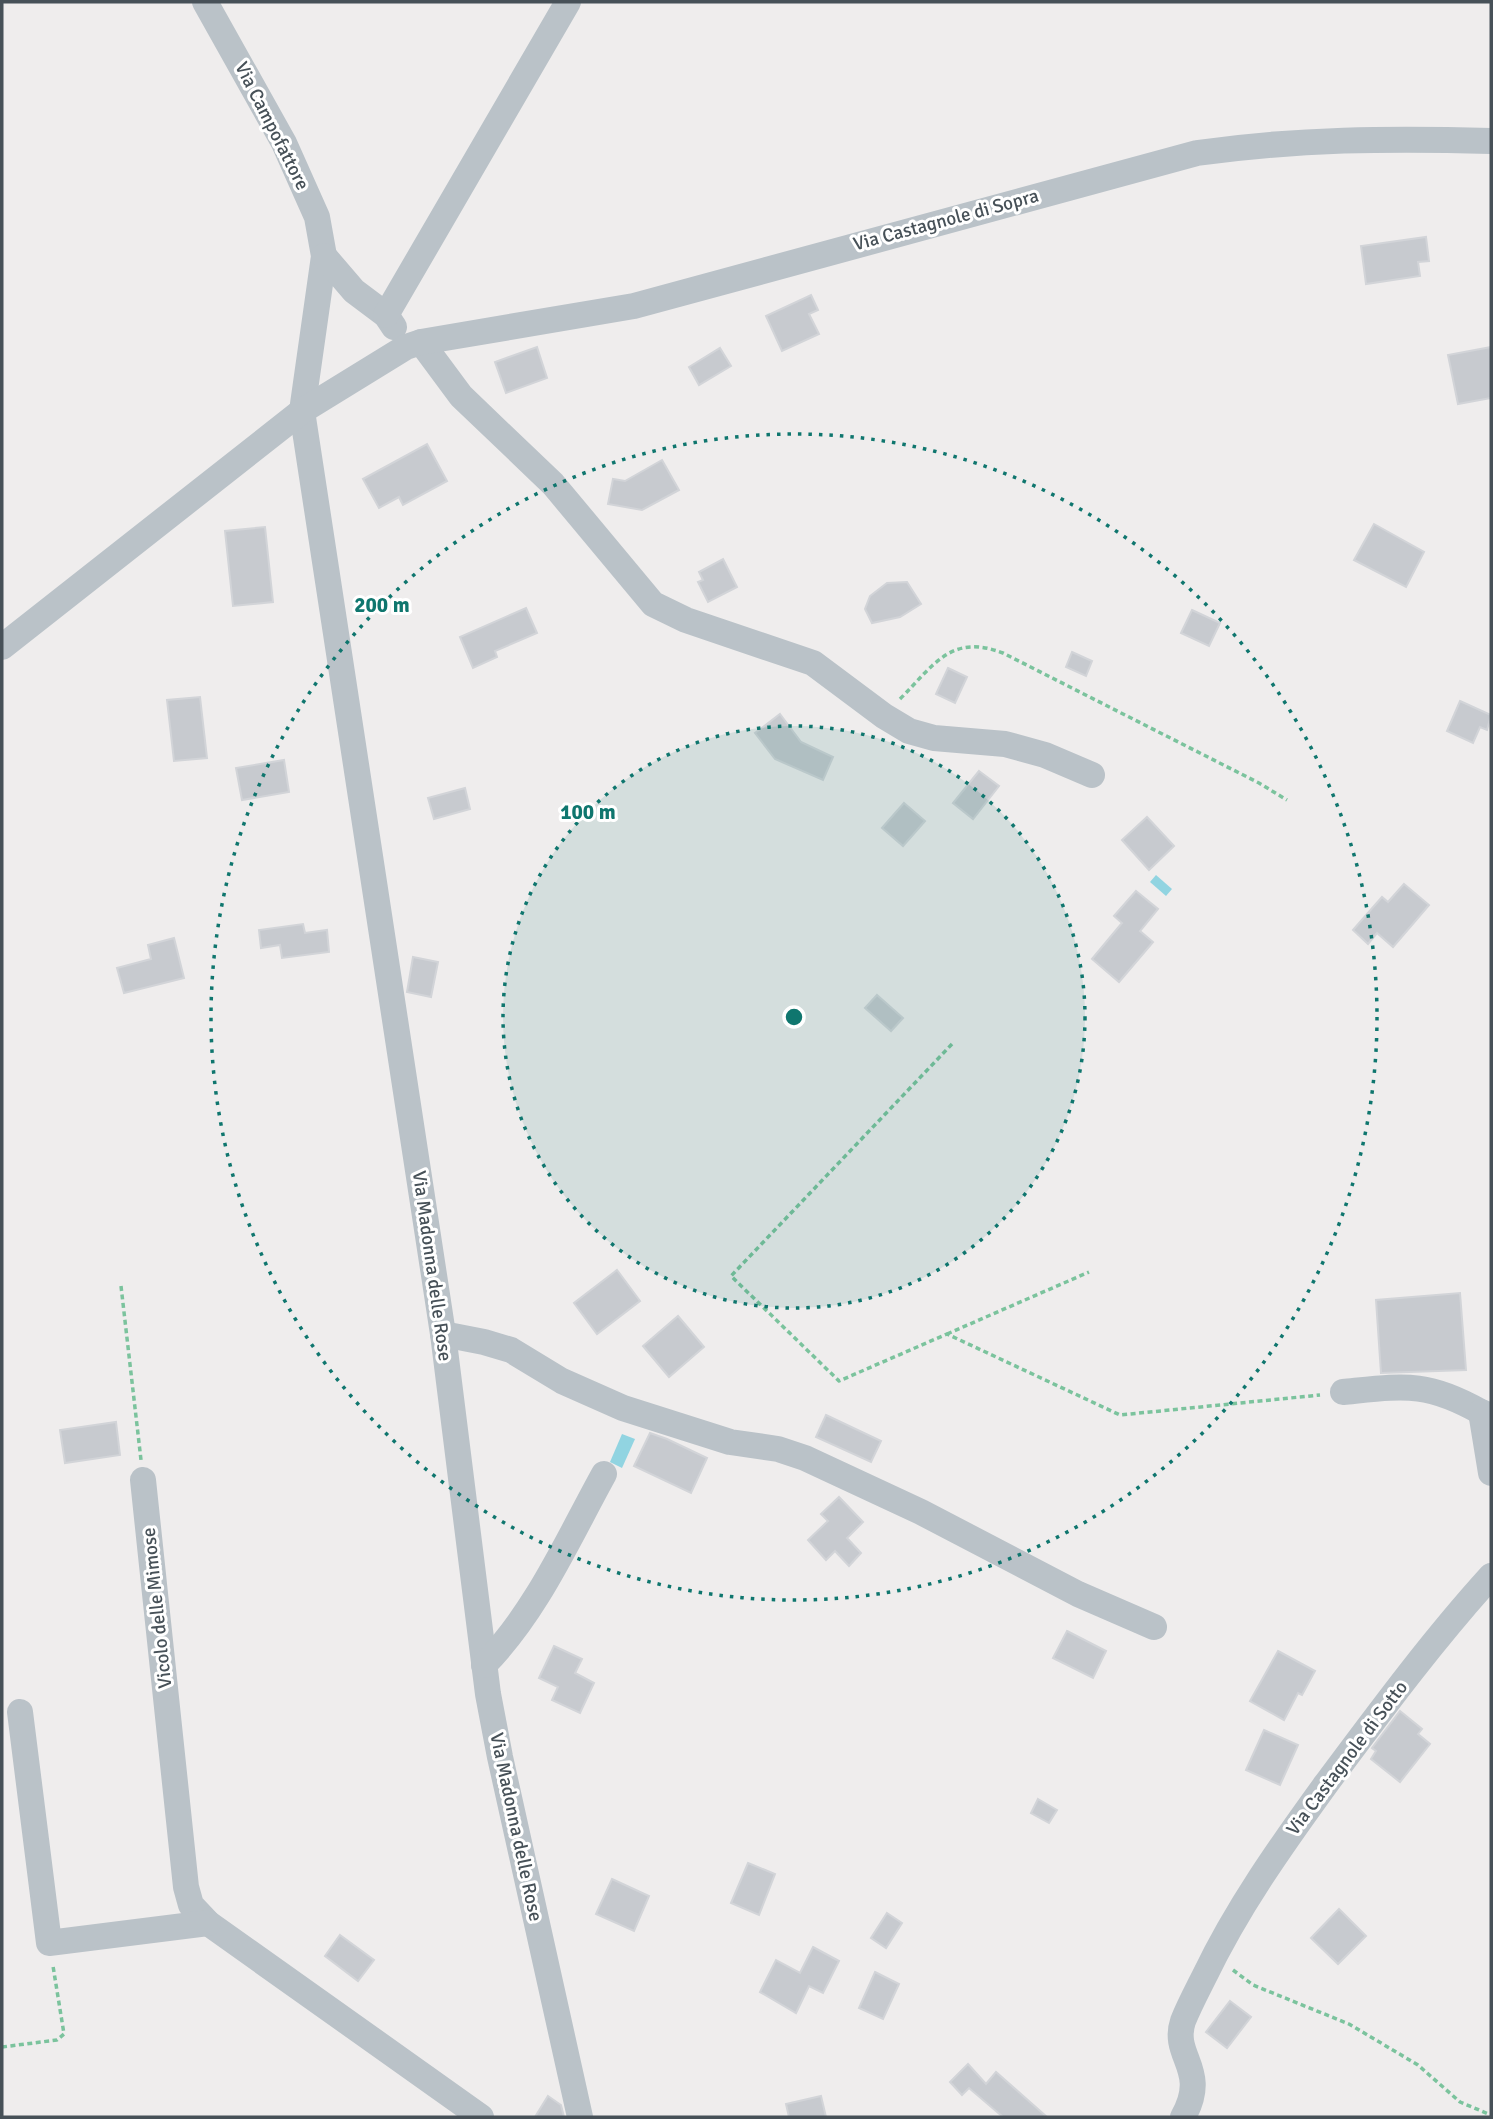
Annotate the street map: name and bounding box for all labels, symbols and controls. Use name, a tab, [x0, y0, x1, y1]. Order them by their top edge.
street label: Via Campofattore	[229, 58, 315, 194]
street label: Via Castagnole di Sopra	[851, 184, 1041, 256]
text: 200 m	[354, 592, 410, 618]
text: 100 m	[560, 799, 616, 825]
centre of rings	[782, 1005, 806, 1029]
street label: Via Madonna delle Rose	[407, 1169, 457, 1363]
street label: Vicolo delle Mimose	[137, 1526, 177, 1690]
street label: Via Castagnole di Sotto	[1281, 1676, 1413, 1840]
street label: Via Madonna delle Rose	[484, 1731, 548, 1923]

